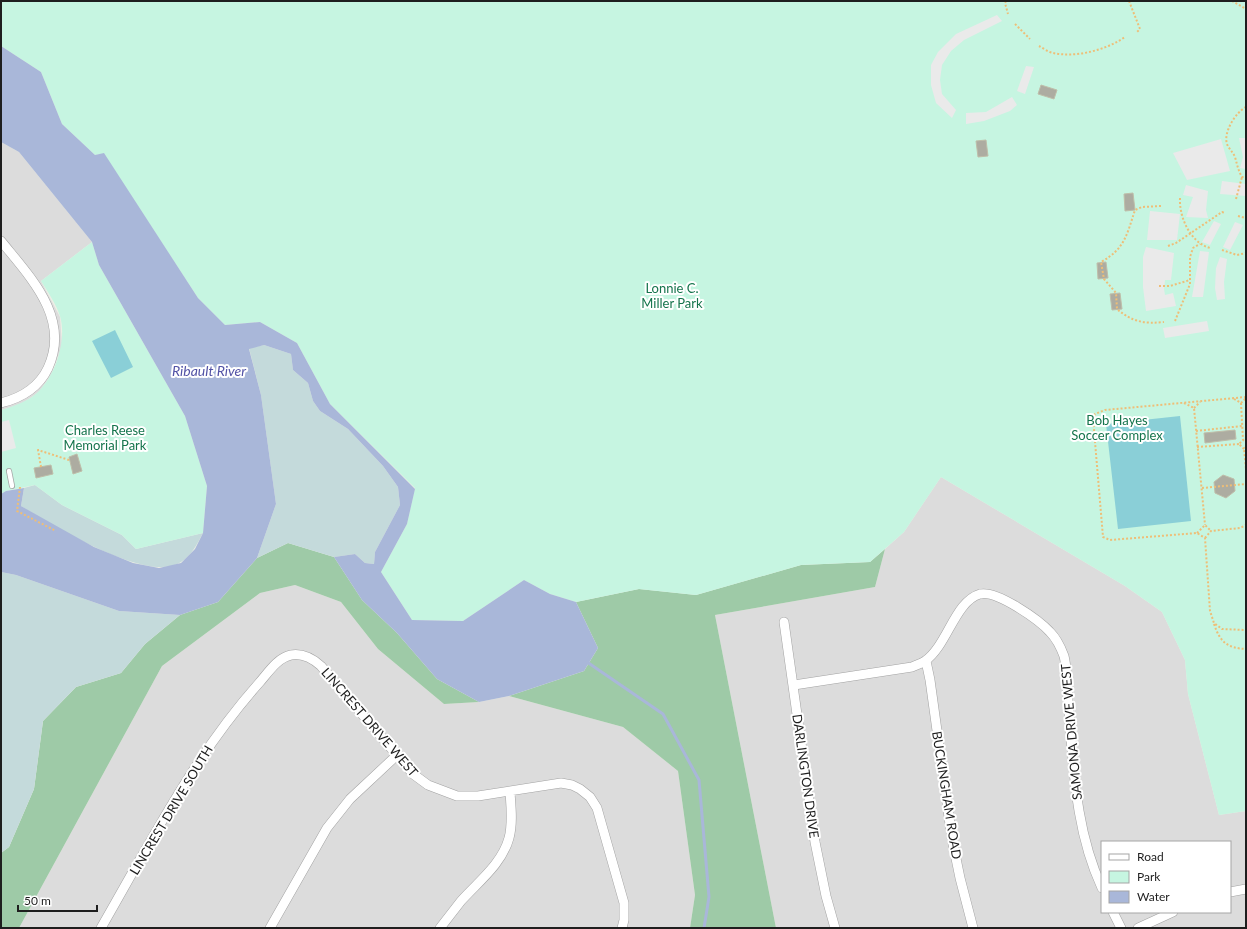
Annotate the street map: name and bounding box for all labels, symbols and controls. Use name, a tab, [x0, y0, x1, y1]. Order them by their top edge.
park label: Lonnie C. Miller Park	[641, 280, 703, 311]
water label: Ribault River	[172, 362, 246, 379]
park label: Bob Hayes Soccer Complex	[1071, 412, 1163, 443]
park label: Charles Reese Memorial Park	[64, 422, 147, 453]
street label: SAMONA DRIVE WEST	[1057, 663, 1085, 801]
street label: LINCREST DRIVE WEST	[318, 664, 422, 780]
street label: DARLINGTON DRIVE	[789, 713, 823, 839]
street label: BUCKINGHAM ROAD	[929, 730, 965, 860]
street label: LINCREST DRIVE SOUTH	[126, 742, 216, 878]
legend	[1101, 841, 1231, 913]
text: Road	[1137, 849, 1164, 864]
text: Park	[1137, 869, 1161, 884]
scale bar	[18, 887, 97, 913]
text: Water	[1137, 889, 1170, 904]
text: 50 m	[24, 893, 51, 908]

